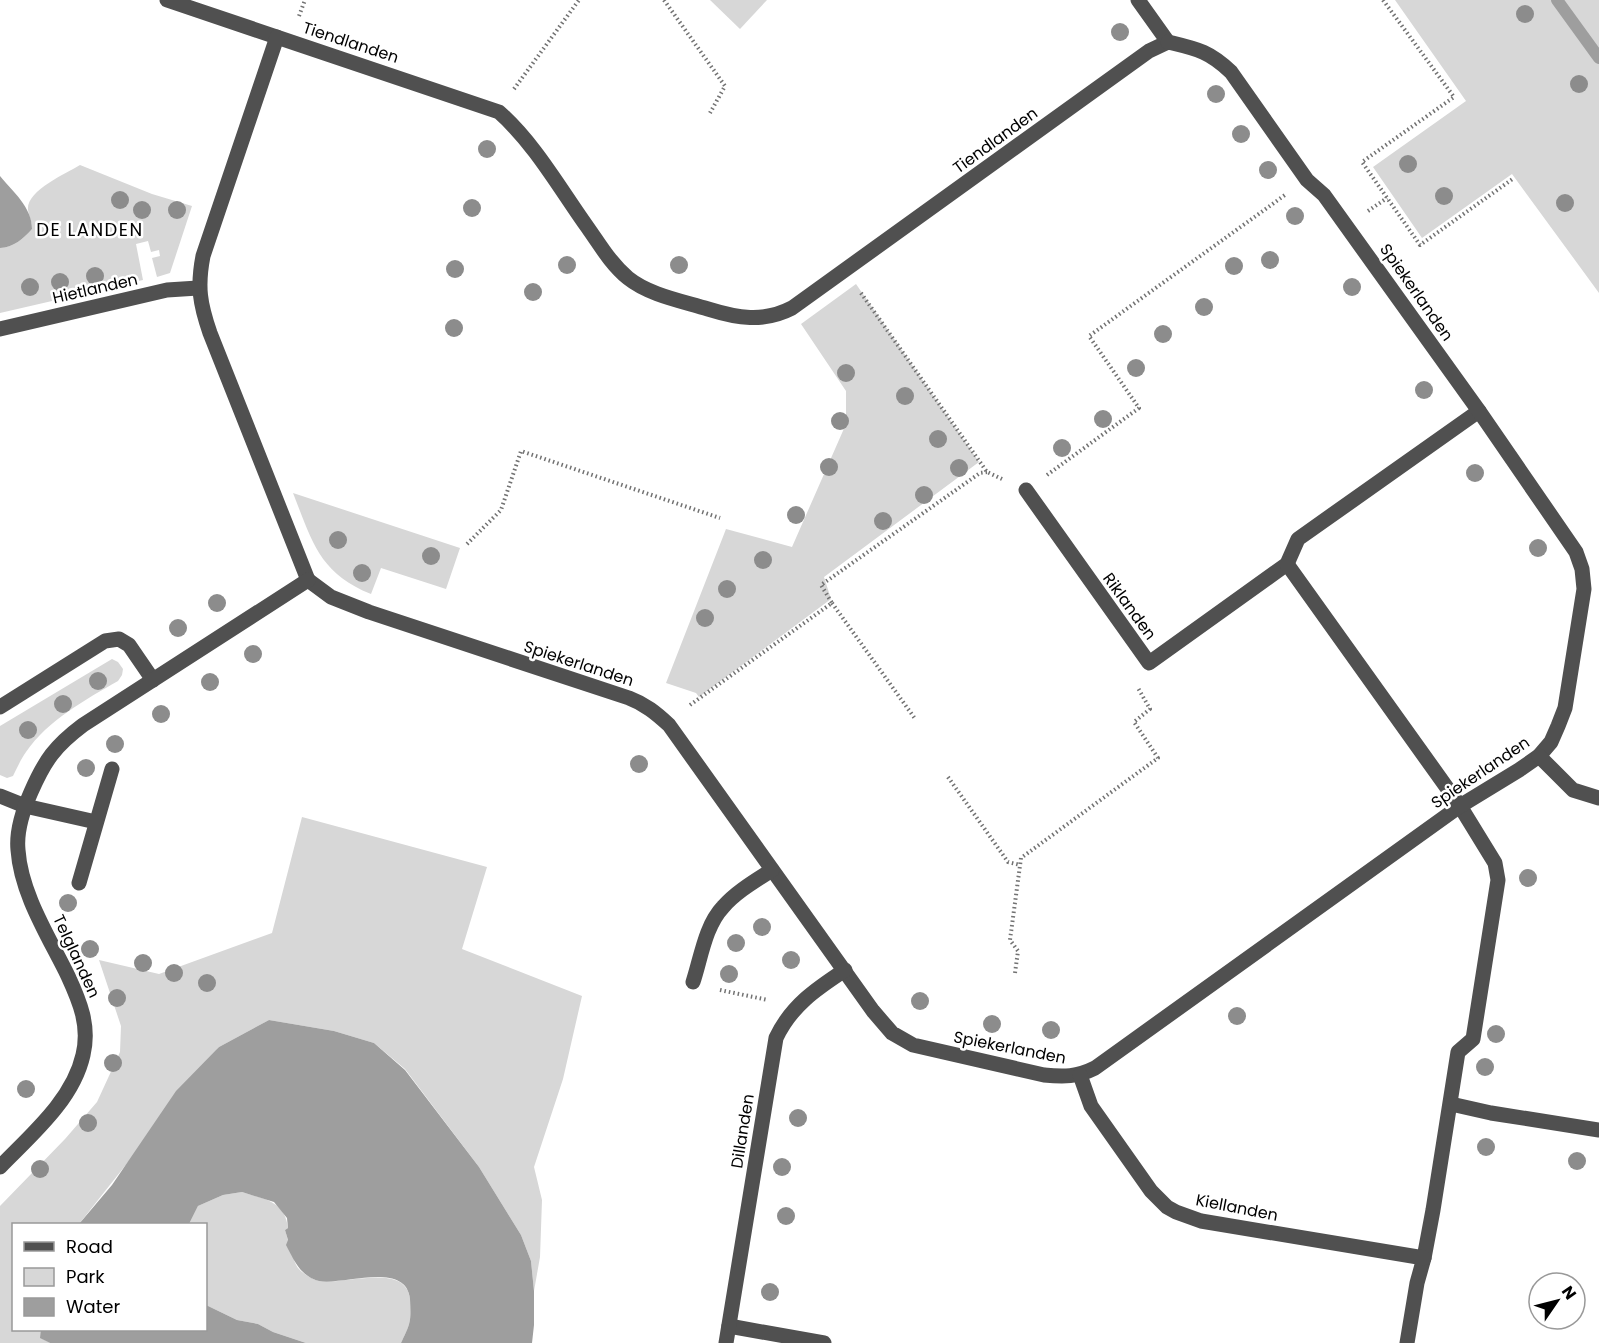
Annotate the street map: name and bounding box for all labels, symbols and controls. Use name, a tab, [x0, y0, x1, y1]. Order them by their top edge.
street label: Tiendlanden	[300, 16, 402, 69]
street label: Tiendlanden	[948, 102, 1042, 179]
district label: DE LANDEN	[36, 217, 144, 242]
street label: Spiekerlanden	[1374, 239, 1459, 346]
street label: Hietlanden	[50, 268, 140, 309]
street label: Riklanden	[1097, 568, 1162, 645]
street label: Spiekerlanden	[521, 635, 637, 692]
street label: Spiekerlanden	[1427, 731, 1534, 814]
street label: Telglanden	[47, 911, 106, 1002]
street label: Spiekerlanden	[952, 1025, 1068, 1070]
street label: Dillanden	[725, 1092, 760, 1170]
street label: Kiellanden	[1194, 1188, 1280, 1227]
legend	[12, 1223, 207, 1331]
text: Road	[66, 1234, 113, 1259]
text: Park	[66, 1264, 105, 1289]
north arrow	[1527, 1271, 1587, 1331]
text: N	[1556, 1281, 1582, 1304]
text: Water	[66, 1294, 120, 1319]

